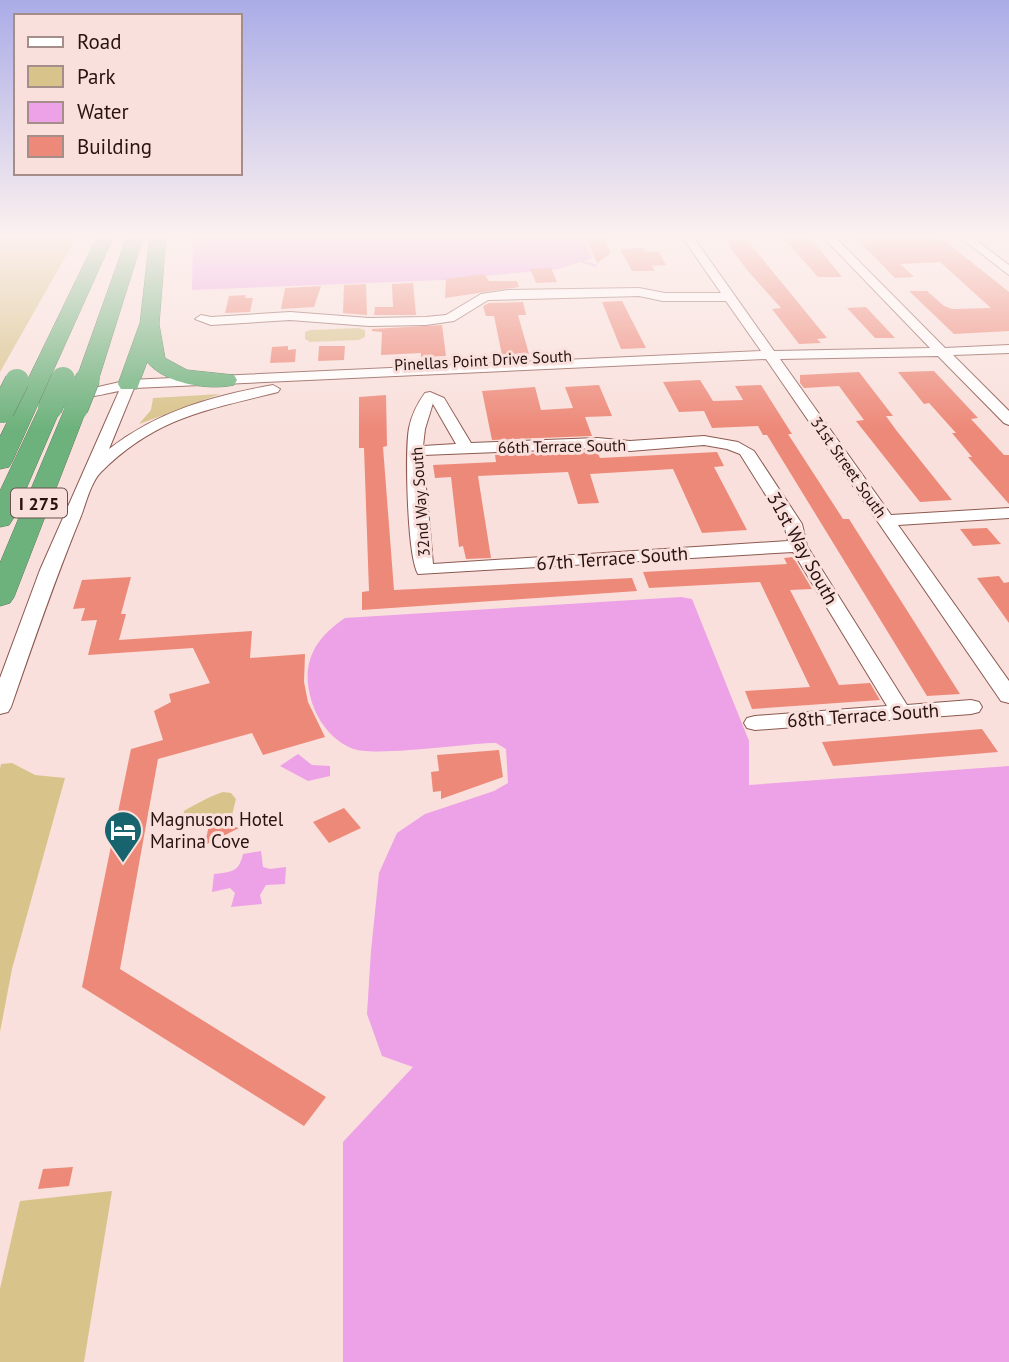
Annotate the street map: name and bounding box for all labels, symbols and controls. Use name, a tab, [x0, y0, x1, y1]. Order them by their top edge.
legend	[14, 14, 242, 175]
text: Road	[77, 28, 121, 55]
text: Park	[77, 63, 116, 90]
text: Water	[77, 98, 129, 125]
text: Building	[77, 133, 152, 160]
street label: Pinellas Point Drive South	[394, 345, 572, 375]
street label: 31st Street South	[807, 413, 891, 521]
street label: 66th Terrace South	[498, 435, 626, 457]
street label: 32nd Way South	[406, 446, 434, 558]
street label: 31st Way South	[762, 488, 844, 608]
road number: I 275	[11, 489, 67, 518]
street label: 67th Terrace South	[535, 541, 689, 575]
street label: 68th Terrace South	[786, 698, 940, 732]
place label: Magnuson Hotel Marina Cove	[150, 807, 284, 853]
hotel icon: Magnuson Hotel Marina Cove	[102, 809, 144, 864]

